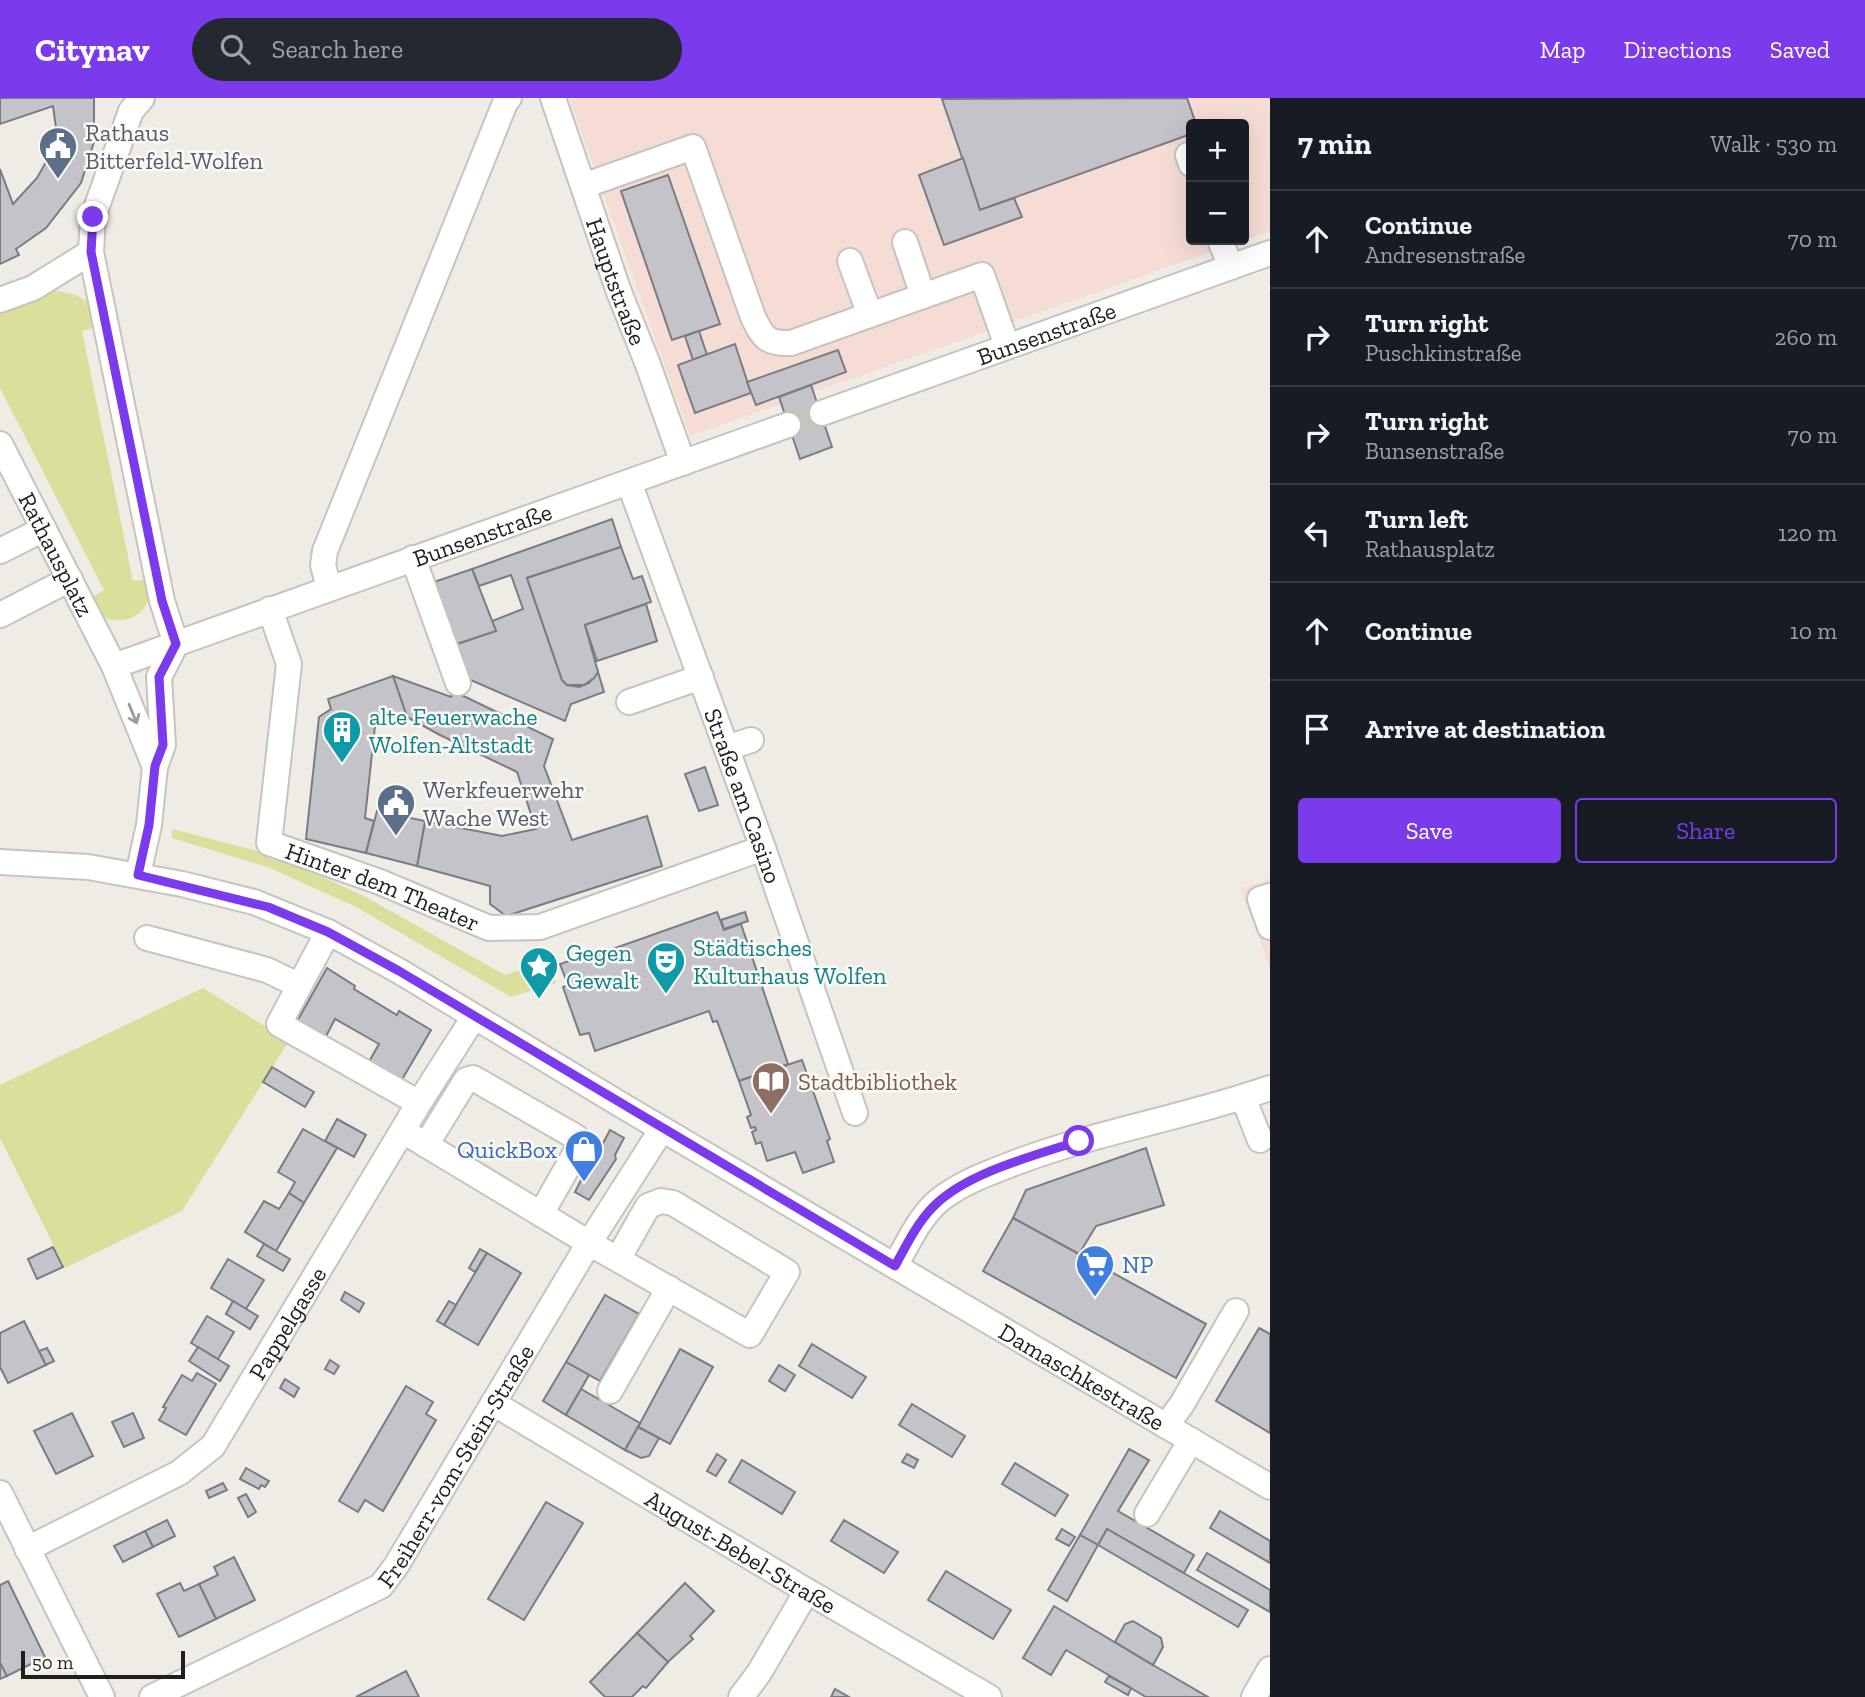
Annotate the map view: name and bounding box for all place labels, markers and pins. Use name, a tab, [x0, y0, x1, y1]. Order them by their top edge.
place label: Rathaus Bitterfeld-Wolfen	[85, 118, 263, 175]
public building icon: Rathaus Bitterfeld-Wolfen	[37, 125, 79, 180]
place label: alte Feuerwache Wolfen-Altstadt	[369, 702, 537, 759]
building icon: alte Feuerwache Wolfen-Altstadt	[321, 709, 363, 764]
place label: Werkfeuerwehr Wache West	[423, 775, 585, 832]
public building icon: Werkfeuerwehr Wache West	[375, 782, 417, 837]
place label: Städtisches Kulturhaus Wolfen	[693, 933, 887, 990]
place label: Gegen Gewalt	[566, 938, 639, 995]
theatre icon: Städtisches Kulturhaus Wolfen	[645, 940, 687, 995]
place icon: Gegen Gewalt	[518, 945, 560, 1000]
library icon: Stadtbibliothek	[750, 1060, 792, 1115]
place label: Stadtbibliothek	[798, 1067, 958, 1096]
shop icon: QuickBox	[563, 1128, 605, 1183]
place label: QuickBox	[457, 1135, 557, 1164]
supermarket icon: NP	[1074, 1243, 1116, 1298]
place label: NP	[1122, 1250, 1154, 1279]

